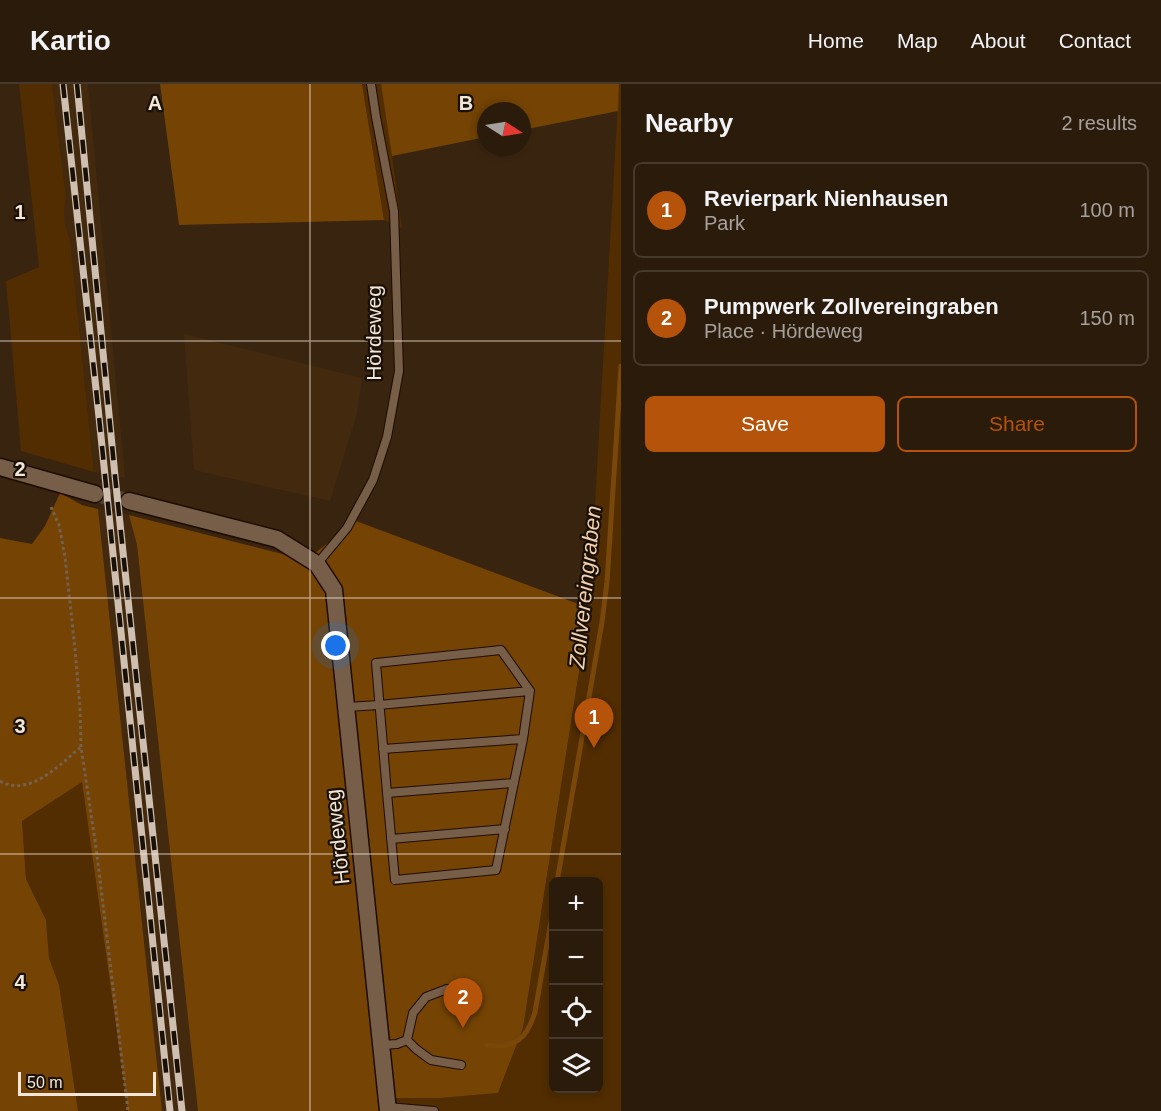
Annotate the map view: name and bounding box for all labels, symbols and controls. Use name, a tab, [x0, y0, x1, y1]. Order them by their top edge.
text: Kartio	[30, 25, 111, 56]
text: Home	[808, 29, 864, 52]
text: Map	[897, 29, 938, 52]
text: About	[971, 29, 1026, 52]
text: Contact	[1059, 29, 1131, 52]
text: A	[148, 92, 162, 114]
text: B	[459, 92, 473, 114]
north arrow	[477, 102, 531, 156]
text: Nearby	[645, 108, 733, 138]
text: 2 results	[1061, 112, 1137, 134]
text: Revierpark Nienhausen	[704, 186, 949, 211]
text: 1	[661, 199, 672, 221]
text: 100 m	[1079, 199, 1135, 221]
text: 1	[14, 201, 26, 223]
text: Park	[704, 212, 745, 234]
street label: Hördeweg	[362, 285, 385, 381]
text: Pumpwerk Zollvereingraben	[704, 294, 999, 319]
text: 2	[661, 307, 672, 329]
text: 150 m	[1079, 307, 1135, 329]
text: Place · Hördeweg	[704, 320, 863, 342]
button: Save	[645, 396, 885, 452]
button: Share	[897, 396, 1137, 452]
text: 2	[14, 458, 26, 480]
water label: Zollvereingraben	[564, 504, 606, 671]
your location	[321, 631, 350, 660]
pin: 1	[574, 698, 614, 748]
text: 3	[14, 715, 26, 737]
street label: Hördeweg	[321, 788, 353, 886]
map controls	[549, 877, 603, 1093]
button: +	[549, 877, 603, 931]
button: −	[549, 931, 603, 985]
text: 4	[14, 971, 26, 993]
pin: 2	[444, 978, 482, 1028]
button: locate	[549, 985, 603, 1039]
button: layers	[549, 1039, 603, 1093]
scale bar	[18, 1069, 156, 1096]
text: 50 m	[27, 1074, 63, 1091]

